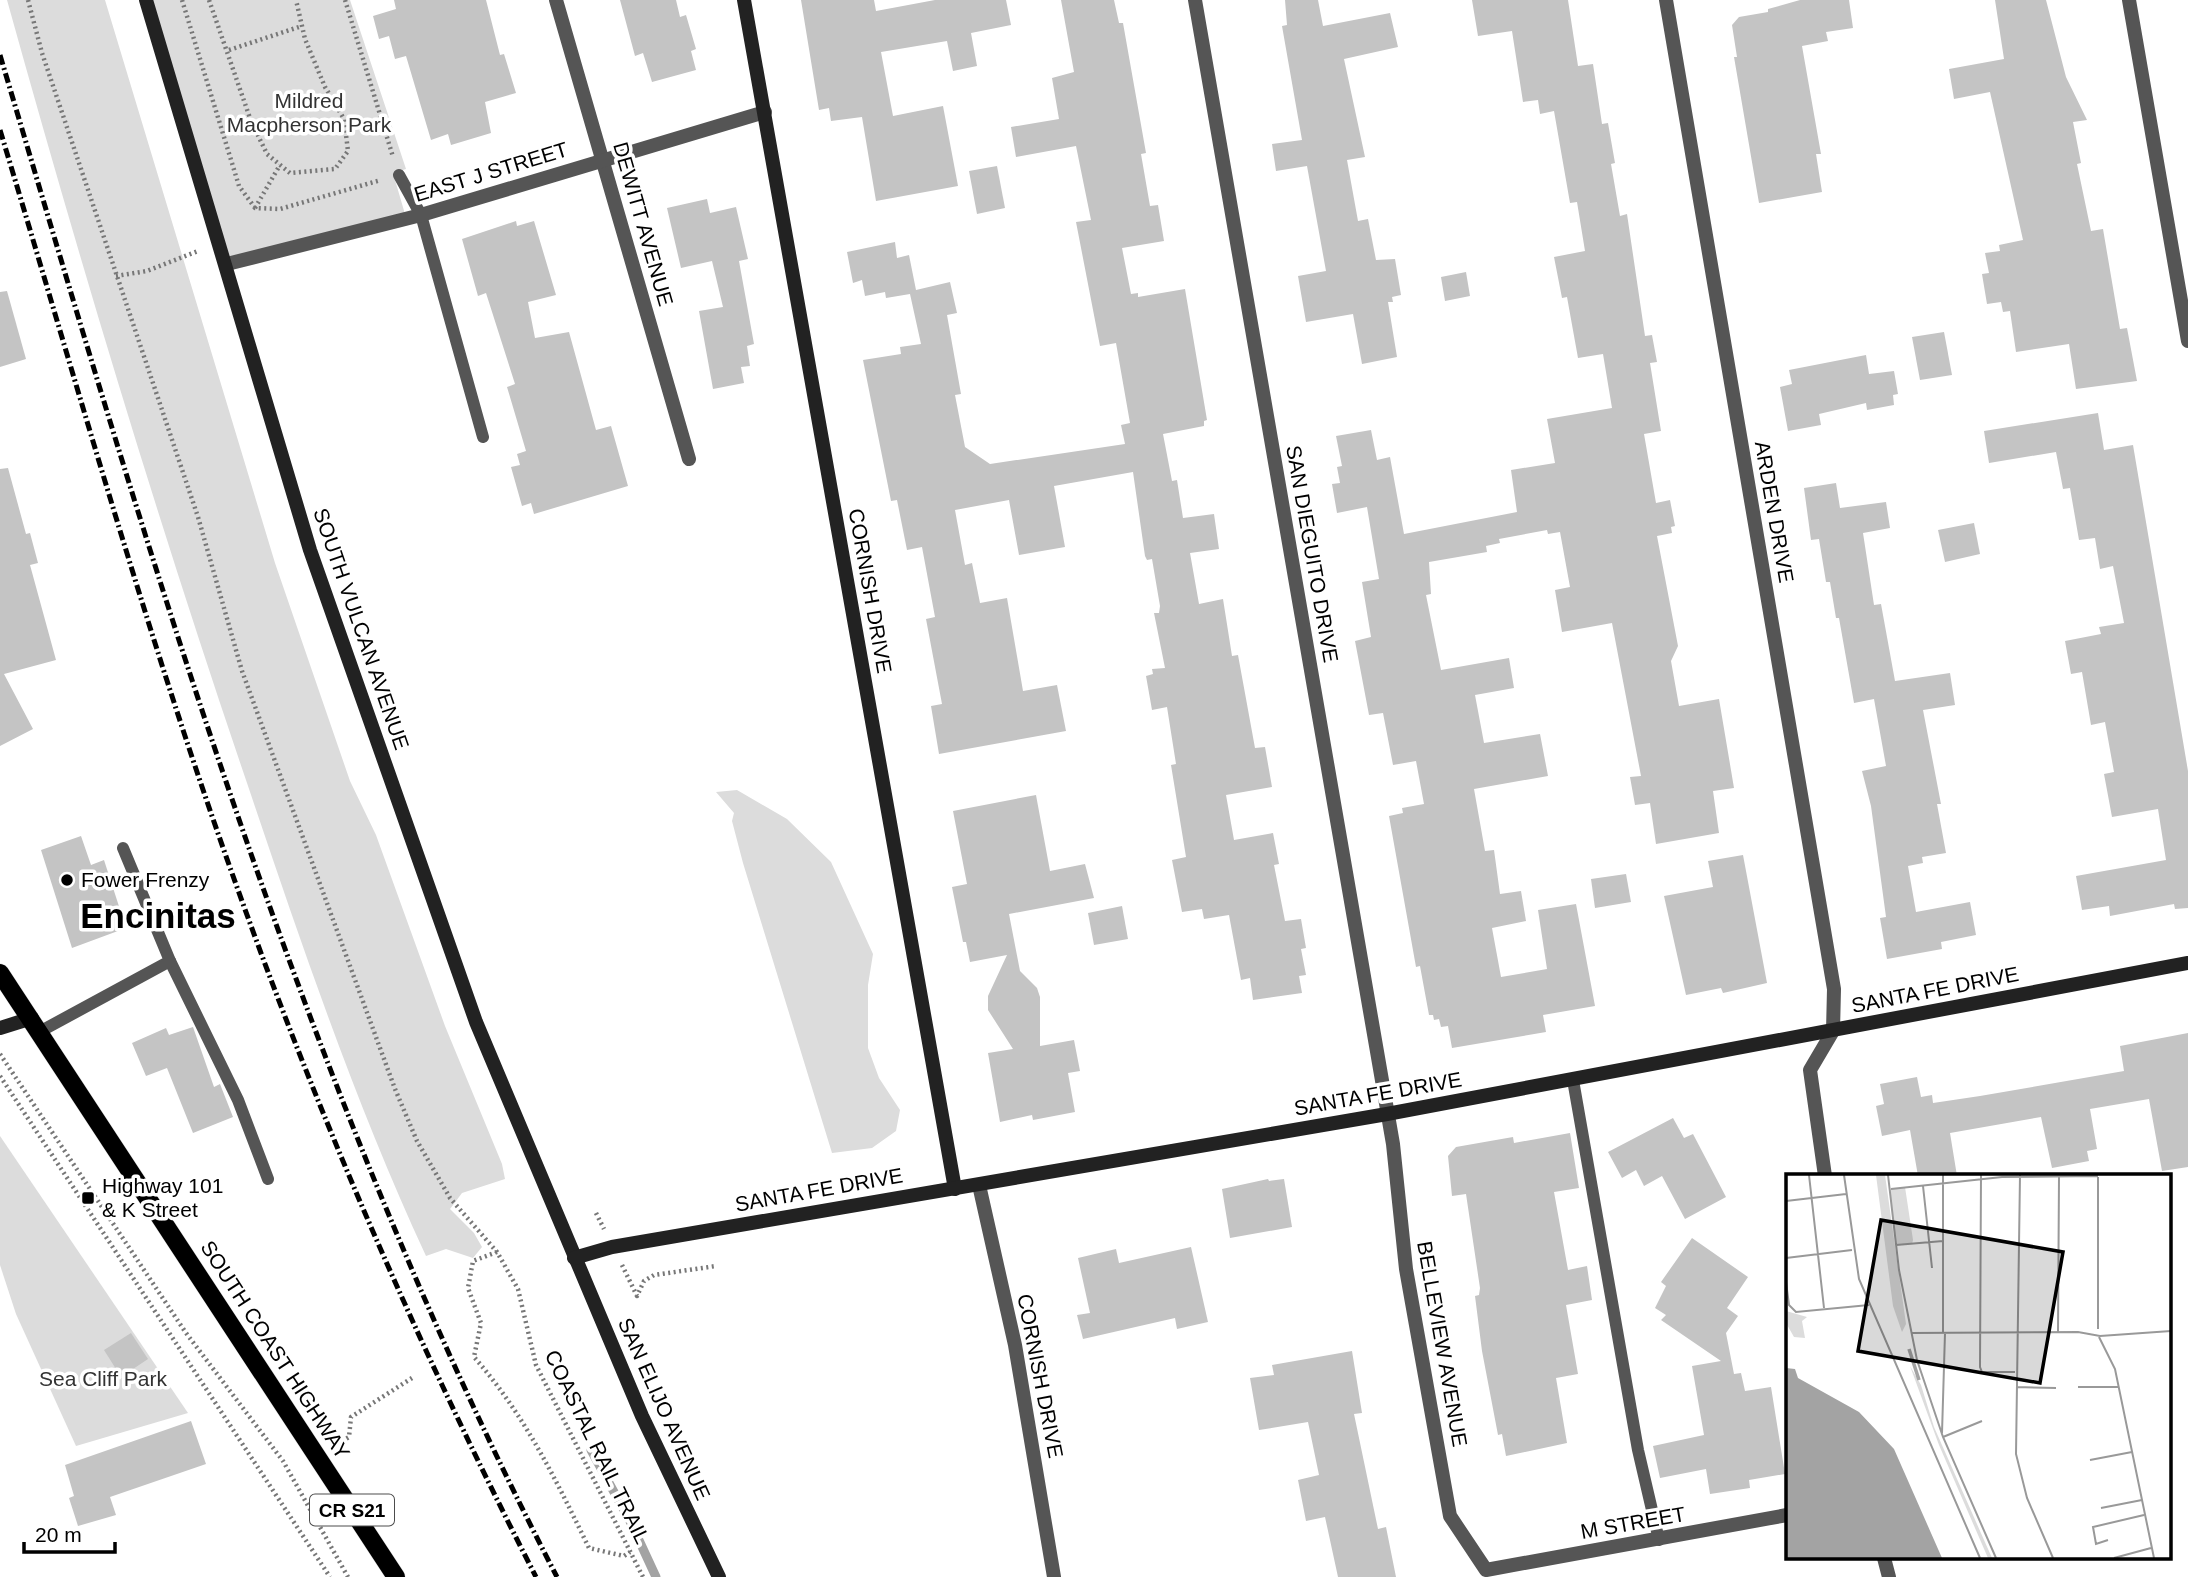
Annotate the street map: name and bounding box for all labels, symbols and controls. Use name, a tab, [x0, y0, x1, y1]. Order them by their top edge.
park label: Mildred Macpherson Park	[227, 89, 392, 136]
street label: EAST J STREET	[411, 137, 571, 206]
street label: DEWITT AVENUE	[609, 139, 678, 309]
street label: ARDEN DRIVE	[1751, 439, 1798, 585]
street label: SAN DIEGUITO DRIVE	[1282, 444, 1343, 664]
street label: SOUTH VULCAN AVENUE	[309, 505, 414, 753]
street label: CORNISH DRIVE	[845, 507, 896, 675]
place label: Fower Frenzy	[81, 868, 210, 891]
marker: Fower Frenzy	[59, 872, 75, 888]
district label: Encinitas	[80, 896, 236, 935]
street label: SANTA FE DRIVE	[1849, 962, 2021, 1017]
street label: SANTA FE DRIVE	[1292, 1067, 1464, 1120]
street label: SANTA FE DRIVE	[733, 1163, 905, 1216]
place label: Highway 101 & K Street	[102, 1174, 223, 1221]
inset map	[1786, 1174, 2170, 1560]
marker: Highway 101 & K Street	[80, 1190, 96, 1206]
street label: SOUTH COAST HIGHWAY	[196, 1236, 355, 1463]
street label: BELLEVIEW AVENUE	[1413, 1239, 1472, 1449]
street label: CORNISH DRIVE	[1013, 1292, 1068, 1460]
street label: SAN ELIJO AVENUE	[614, 1314, 715, 1503]
street label: COASTAL RAIL TRAIL	[541, 1346, 654, 1547]
park label: Sea Cliff Park	[39, 1367, 167, 1390]
road number: CR S21	[310, 1494, 394, 1526]
street label: M STREET	[1579, 1502, 1687, 1543]
scale bar	[24, 1510, 116, 1554]
text: 20 m	[35, 1523, 82, 1546]

